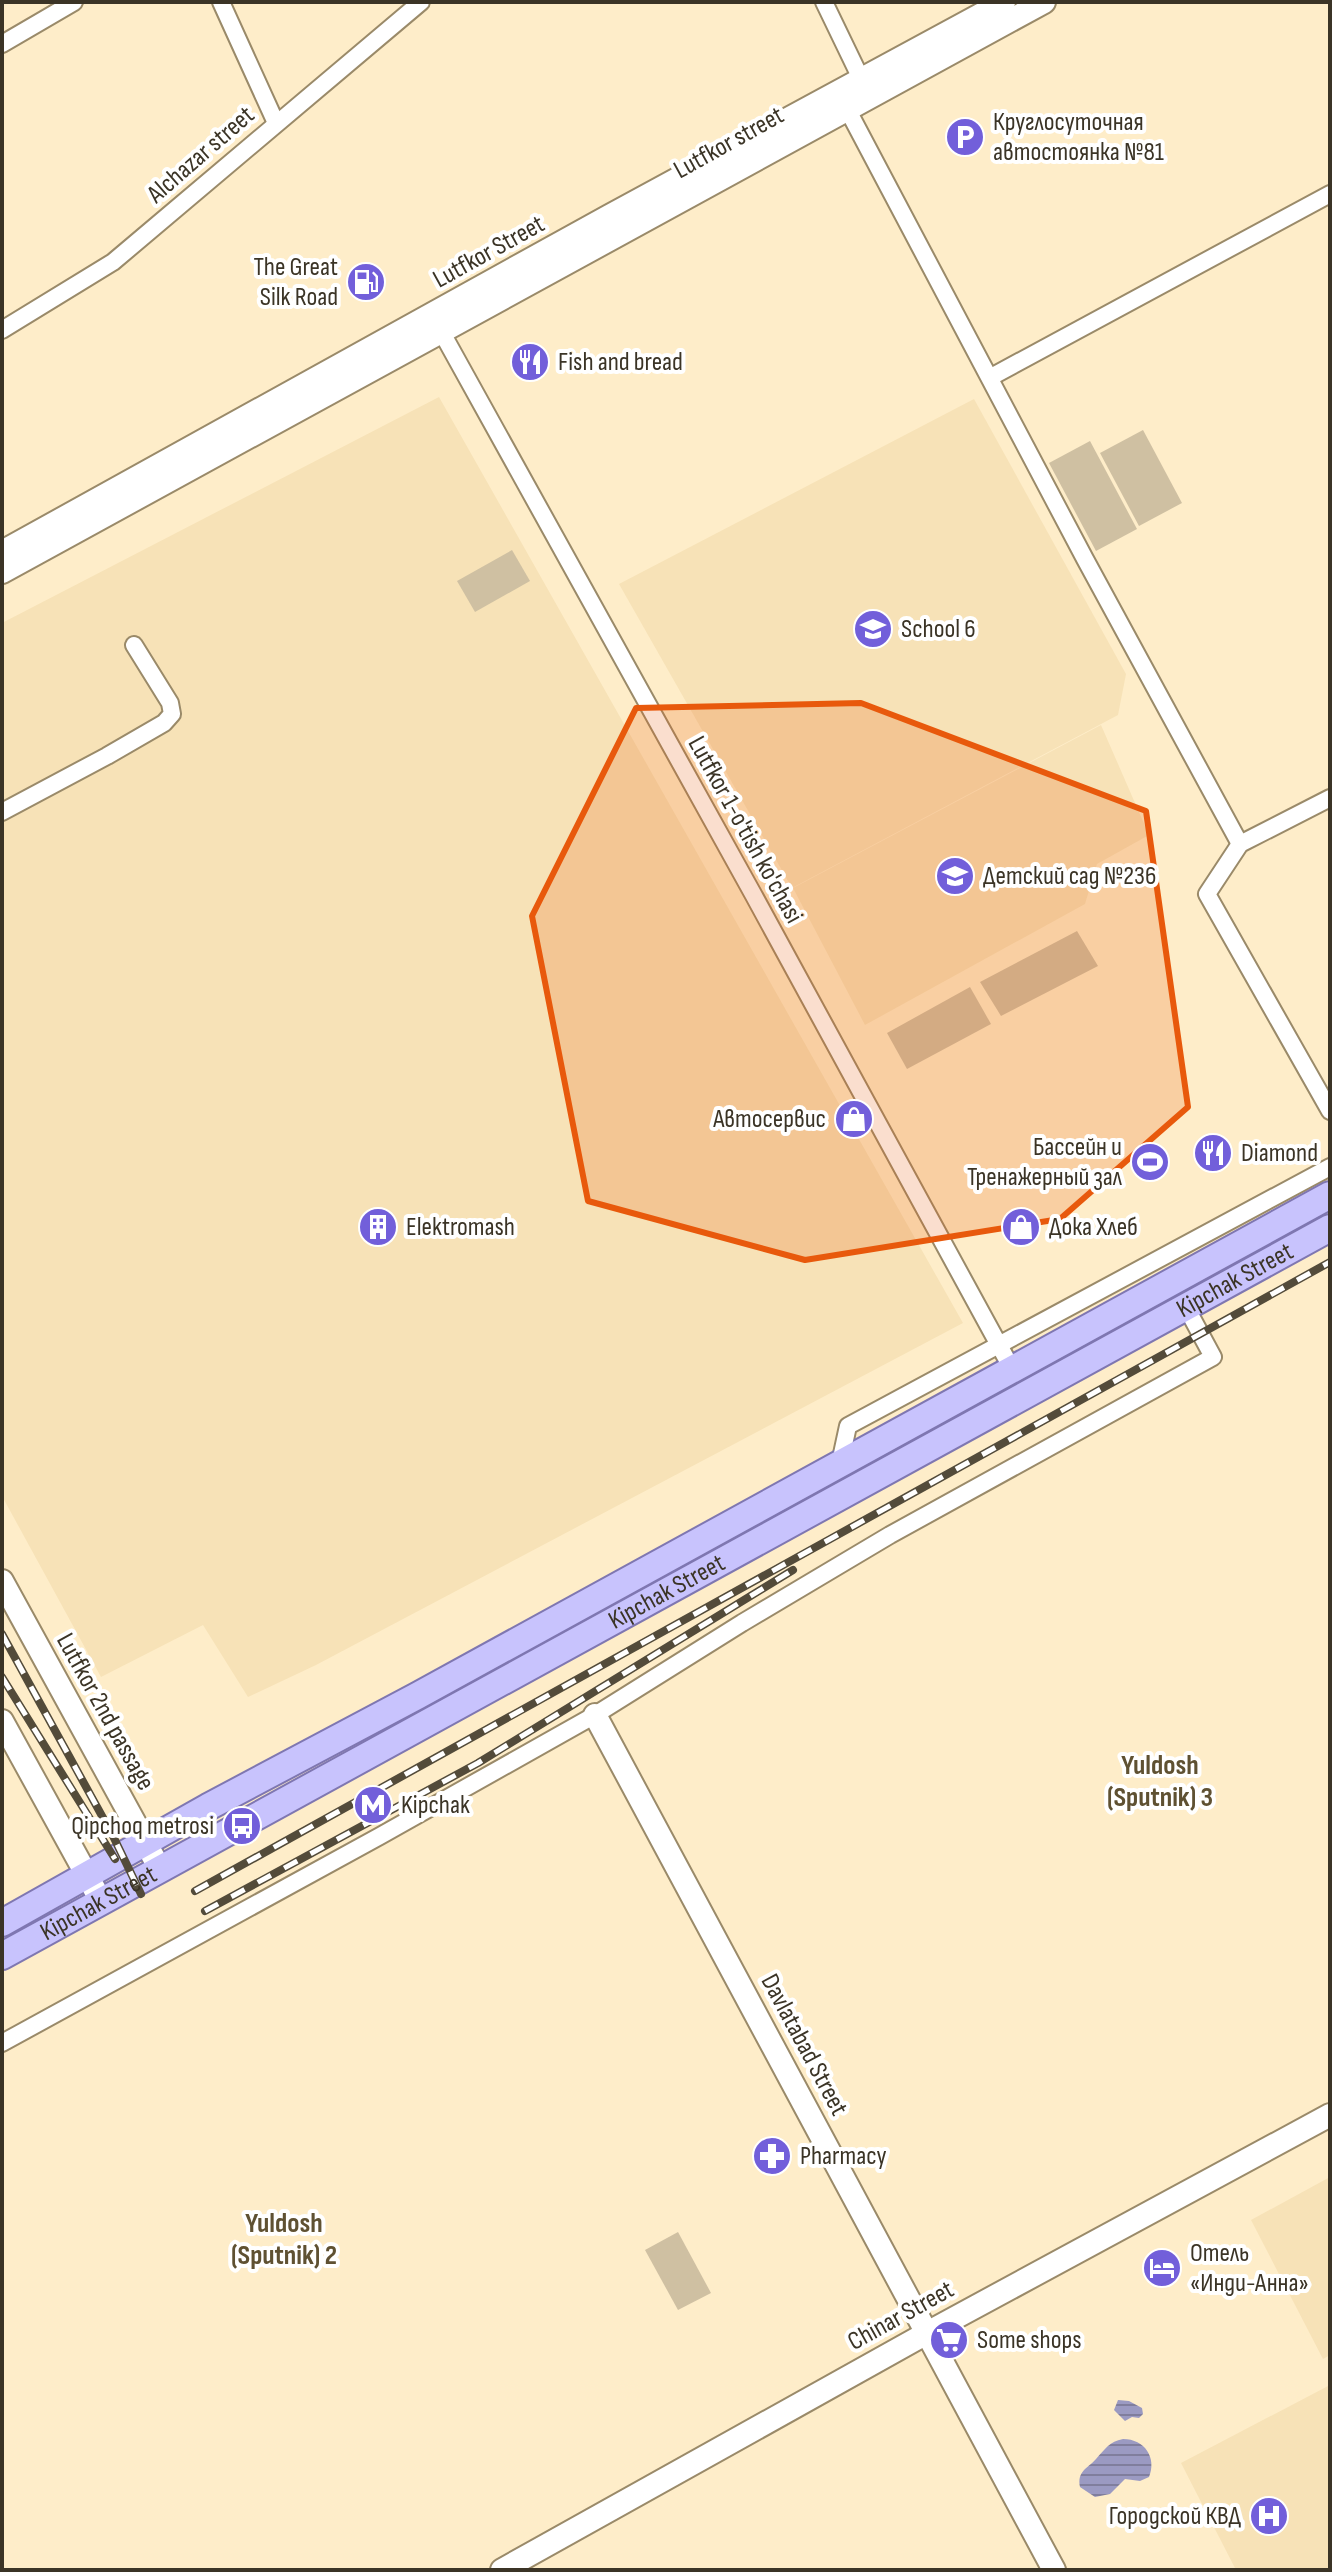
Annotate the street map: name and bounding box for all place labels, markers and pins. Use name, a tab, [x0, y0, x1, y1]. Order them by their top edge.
place label: Круглосуточная автостоянка №81	[993, 107, 1164, 168]
parking icon: Круглосуточная автостоянка №81	[944, 116, 986, 158]
place label: The Great Silk Road	[253, 252, 338, 313]
fuel station icon: The Great Silk Road	[345, 261, 387, 303]
restaurant icon: Fish and bread	[509, 341, 551, 383]
place label: Fish and bread	[558, 347, 683, 378]
school or university icon: School 6	[852, 608, 894, 650]
place label: School 6	[901, 614, 976, 645]
school or university icon: Детский сад №236	[934, 855, 976, 897]
place label: Детский сад №236	[983, 861, 1156, 892]
shop icon: Автосервис	[833, 1098, 875, 1140]
place label: Автосервис	[712, 1104, 826, 1135]
place label: Бассейн и Тренажерный зал	[967, 1132, 1123, 1193]
restaurant icon: Diamond	[1192, 1132, 1234, 1174]
place label: Diamond	[1241, 1138, 1318, 1169]
sports icon: Бассейн и Тренажерный зал	[1129, 1141, 1171, 1183]
building icon: Elektromash	[357, 1206, 399, 1248]
shop icon: Дока Хлеб	[1000, 1206, 1042, 1248]
place label: Elektromash	[406, 1212, 515, 1243]
place label: Дока Хлеб	[1049, 1212, 1138, 1243]
metro station icon: Kipchak	[352, 1784, 394, 1826]
place label: Kipchak	[401, 1790, 470, 1821]
bus stop icon: Qipchoq metrosi	[221, 1805, 263, 1847]
place label: Qipchoq metrosi	[71, 1811, 214, 1842]
pharmacy icon: Pharmacy	[751, 2135, 793, 2177]
place label: Pharmacy	[800, 2141, 887, 2172]
place label: Отель «Инди-Анна»	[1190, 2238, 1309, 2299]
hotel icon: Отель «Инди-Анна»	[1141, 2247, 1183, 2289]
supermarket icon: Some shops	[928, 2319, 970, 2361]
place label: Some shops	[977, 2325, 1082, 2356]
hospital icon: Городской КВД	[1248, 2495, 1290, 2537]
place label: Городской КВД	[1109, 2501, 1242, 2532]

